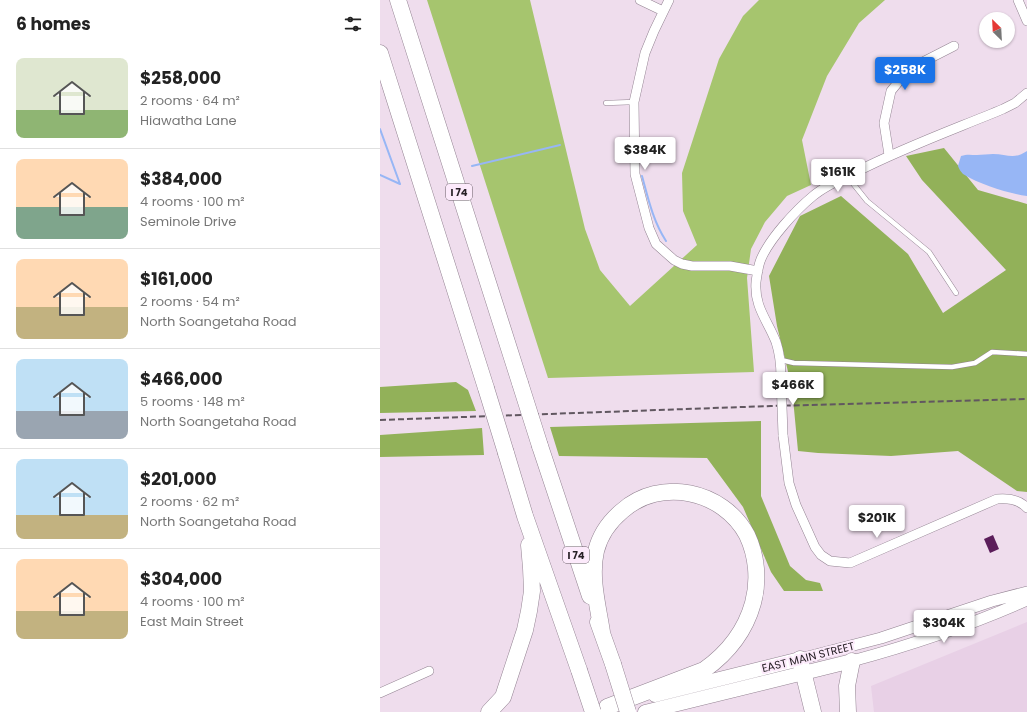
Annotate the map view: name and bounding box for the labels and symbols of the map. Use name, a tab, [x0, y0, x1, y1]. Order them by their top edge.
north arrow	[979, 12, 1015, 48]
pin: $258K	[877, 57, 933, 91]
pin: $384K	[617, 137, 673, 171]
pin: $161K	[810, 159, 866, 193]
road number: I 74	[446, 184, 472, 200]
pin: $466K	[765, 372, 821, 406]
pin: $201K	[849, 505, 905, 539]
road number: I 74	[563, 547, 589, 563]
pin: $304K	[916, 610, 972, 644]
street label: EAST MAIN STREET	[760, 638, 856, 676]

